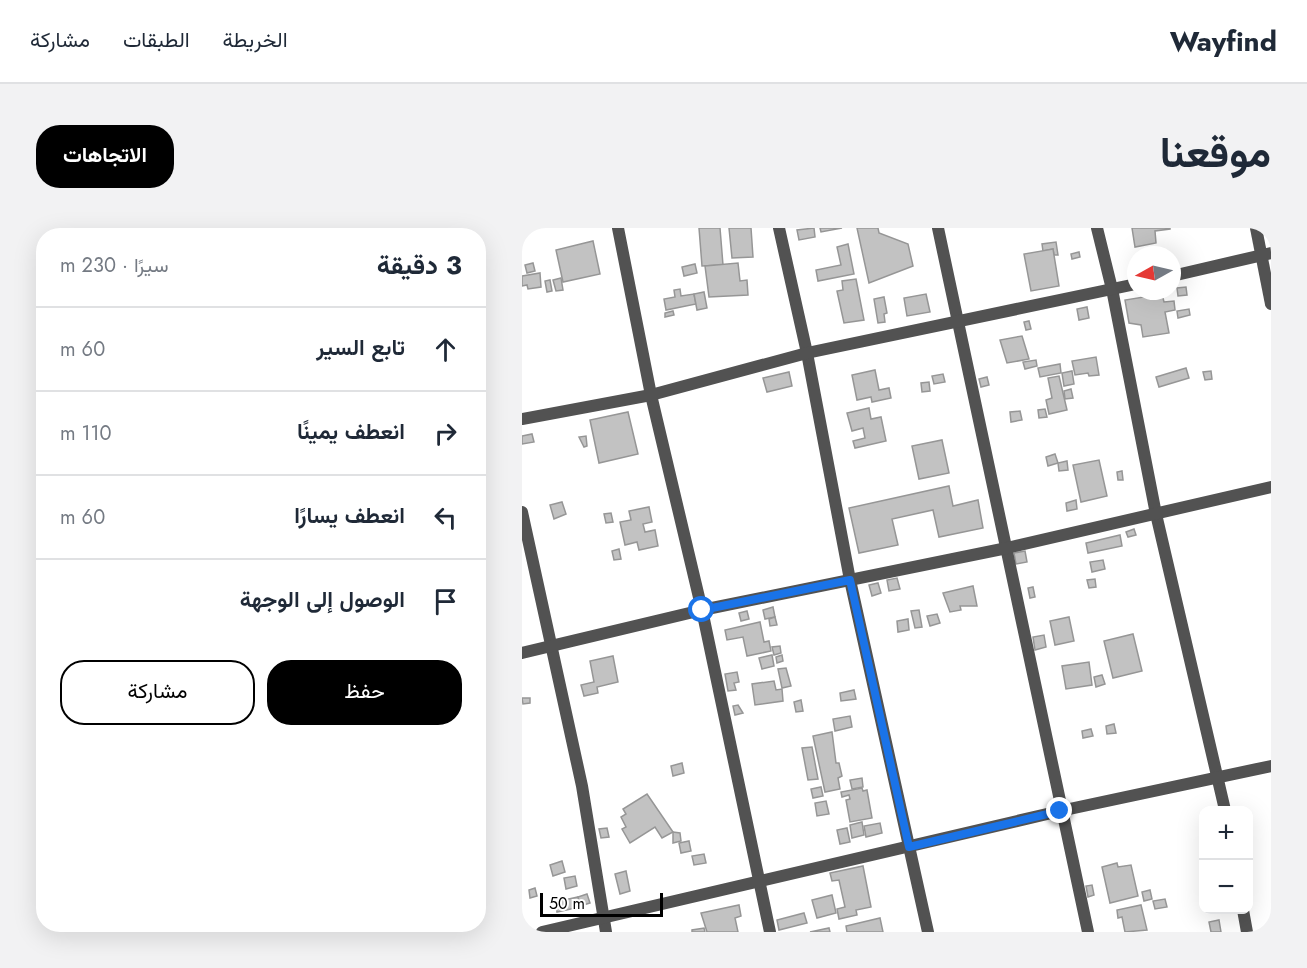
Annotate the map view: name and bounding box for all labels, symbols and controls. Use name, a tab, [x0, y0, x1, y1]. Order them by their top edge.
text: Wayfind	[1170, 21, 1277, 62]
text: مشاركة	[30, 25, 90, 55]
text: الطبقات	[123, 25, 190, 55]
text: الخريطة	[223, 25, 288, 55]
text: موقعنا	[1160, 122, 1271, 183]
button: الاتجاهات	[36, 125, 174, 188]
text: 3 دقيقة	[377, 246, 462, 284]
north arrow	[1127, 246, 1181, 300]
text: سيرًا · 230 m	[60, 251, 169, 280]
text: تابع السير	[316, 331, 405, 363]
icon: ahead	[429, 333, 462, 366]
text: 60 m	[60, 335, 105, 364]
text: انعطف يمينًا	[297, 415, 405, 447]
icon: right	[429, 417, 462, 450]
text: 110 m	[60, 419, 112, 448]
text: انعطف يسارًا	[294, 499, 405, 531]
icon: left	[429, 501, 462, 534]
text: 60 m	[60, 503, 105, 532]
text: الوصول إلى الوجهة	[240, 583, 405, 615]
icon: arrive	[429, 585, 462, 618]
route start	[688, 596, 714, 622]
button: مشاركة	[60, 660, 255, 725]
button: حفظ	[267, 660, 462, 725]
route end	[1046, 797, 1072, 823]
map controls	[1199, 806, 1253, 914]
button: +	[1199, 806, 1253, 860]
button: −	[1199, 860, 1253, 914]
scale bar	[540, 890, 663, 918]
text: 50 m	[549, 892, 585, 915]

